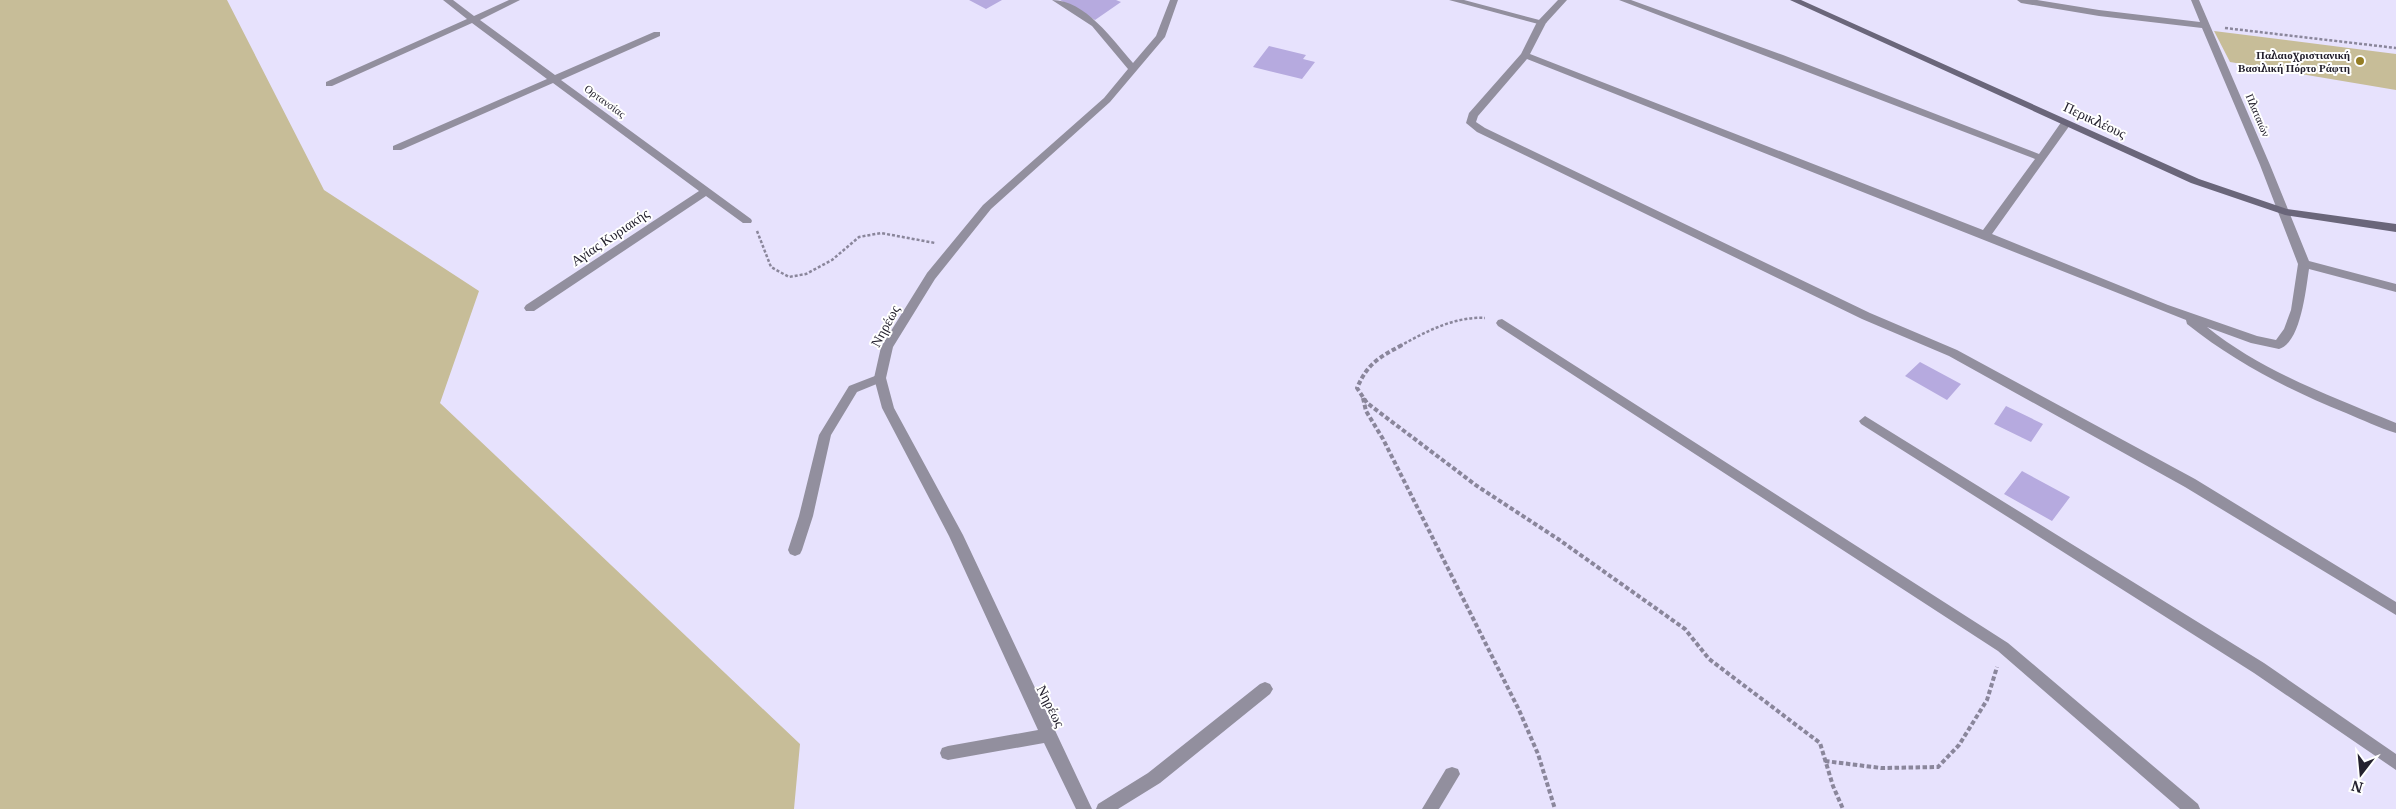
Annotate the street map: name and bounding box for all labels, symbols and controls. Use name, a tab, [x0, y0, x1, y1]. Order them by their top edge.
place label: Παλαιοχριστιανική Βασιλική Πόρτο Ράφτη	[2238, 48, 2350, 75]
marker: Παλαιοχριστιανική Βασιλική Πόρτο Ράφτη	[2354, 55, 2366, 67]
street label: Ορτανσίας	[582, 81, 629, 121]
street label: Πλαταιών	[2243, 91, 2273, 139]
street label: Περικλέους	[2061, 98, 2130, 143]
street label: Αγίας Κυριακής	[568, 204, 653, 270]
street label: Νηρέως	[866, 301, 904, 350]
street label: Νηρέως	[1033, 682, 1069, 731]
north arrow	[2336, 749, 2386, 799]
text: N	[2350, 776, 2365, 797]

